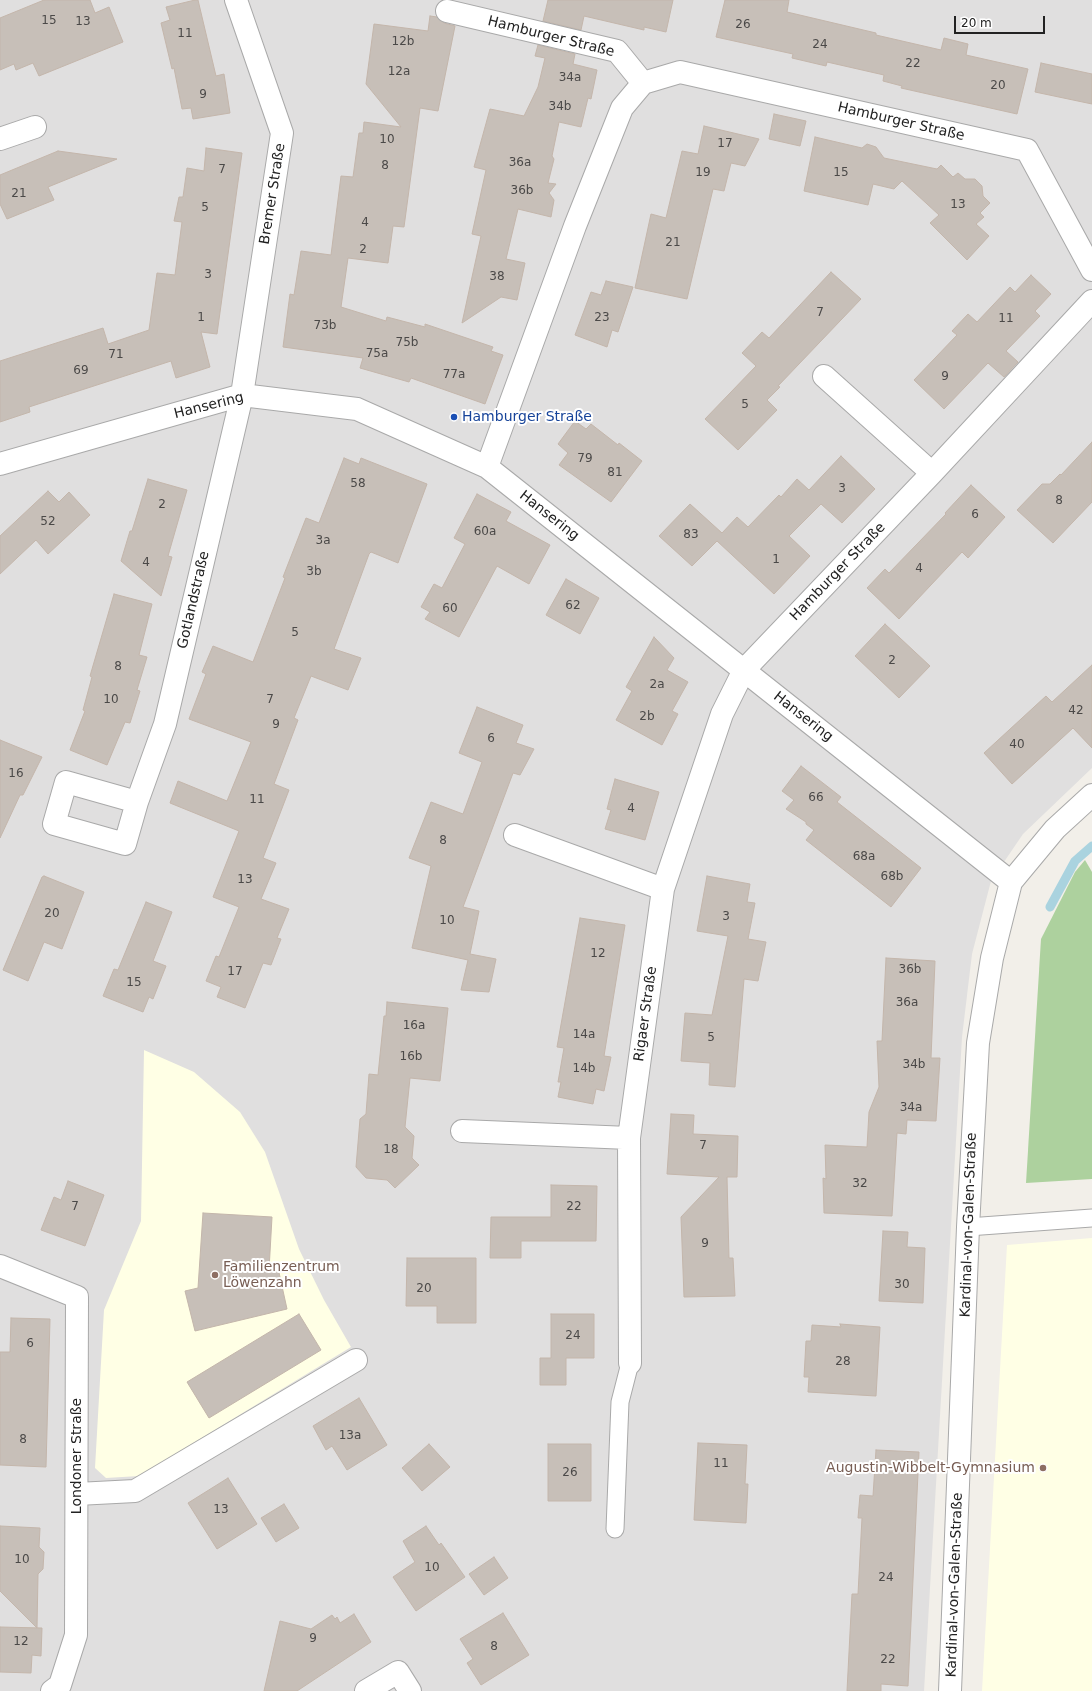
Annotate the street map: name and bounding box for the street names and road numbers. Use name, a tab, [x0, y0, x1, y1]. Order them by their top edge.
street label: Hamburger Straße	[486, 13, 616, 61]
street label: Hamburger Straße	[836, 99, 966, 145]
street label: Bremer Straße	[257, 142, 289, 246]
street label: Hansering	[172, 389, 246, 423]
street label: Hansering	[516, 487, 582, 545]
street label: Hamburger Straße	[787, 519, 889, 625]
street label: Gotlandstraße	[175, 550, 213, 650]
street label: Hansering	[770, 688, 836, 746]
street label: Rigaer Straße	[631, 965, 661, 1063]
street label: Kardinal-von-Galen-Straße	[957, 1132, 981, 1318]
street label: Londoner Straße	[69, 1398, 85, 1514]
street label: Kardinal-von-Galen-Straße	[943, 1492, 967, 1678]

